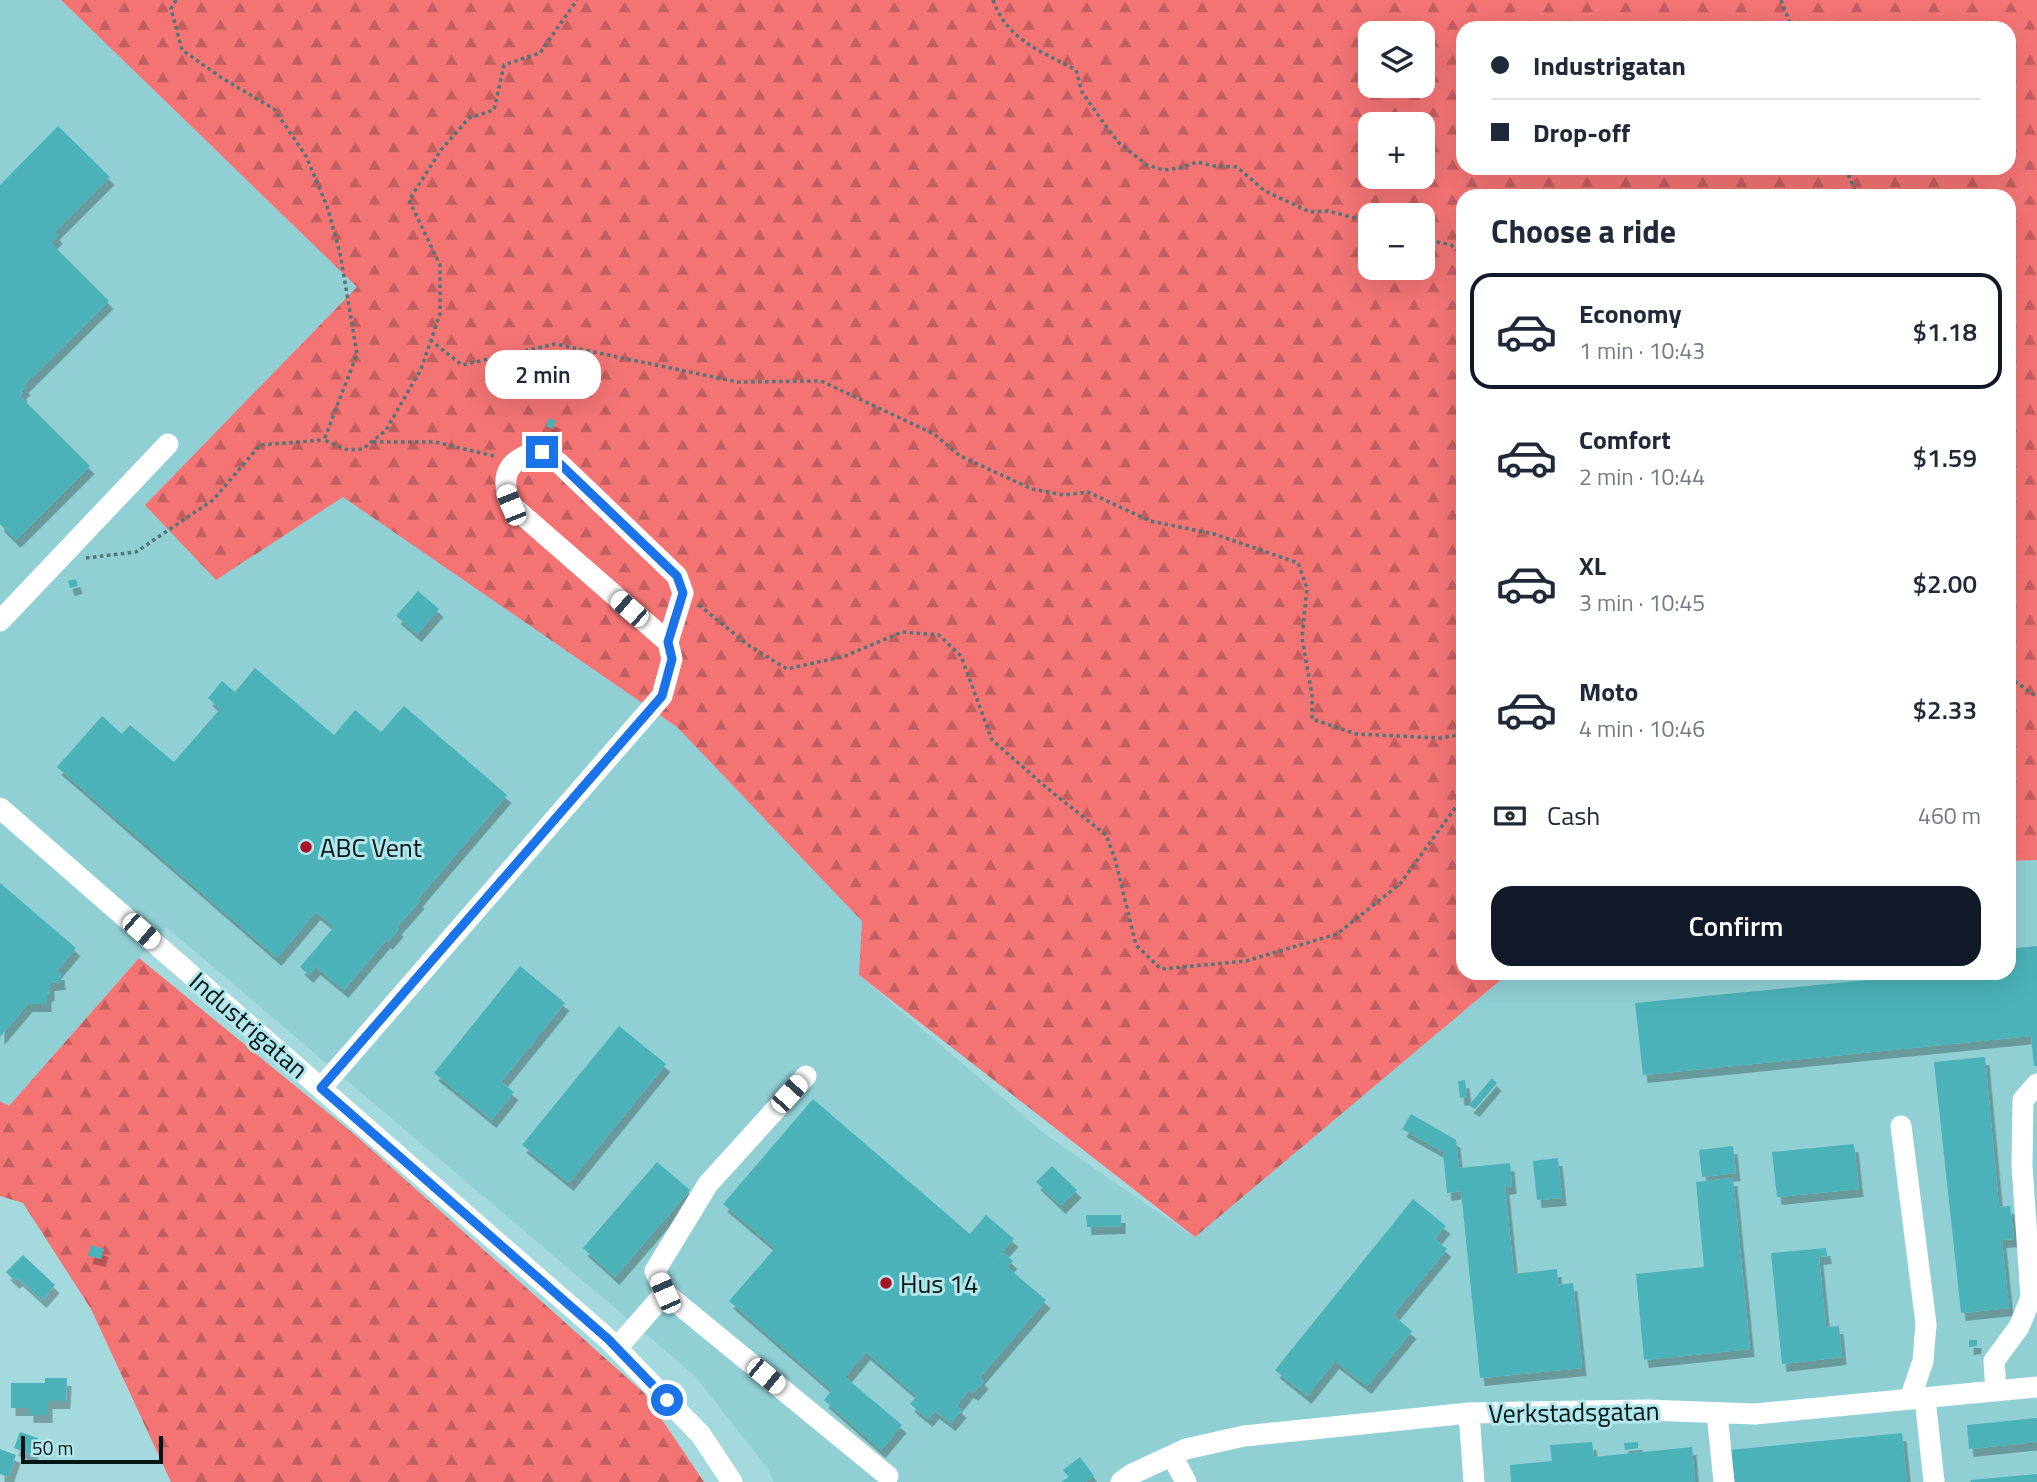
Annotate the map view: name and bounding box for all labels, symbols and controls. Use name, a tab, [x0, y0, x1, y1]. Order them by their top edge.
map controls	[1358, 21, 1435, 280]
button: layers	[1358, 21, 1435, 98]
text: Industrigatan	[1533, 46, 1686, 85]
button: +	[1358, 112, 1435, 189]
text: Drop-off	[1533, 113, 1630, 152]
button: −	[1358, 203, 1435, 280]
text: Choose a ride	[1491, 207, 1676, 255]
text: Economy	[1579, 294, 1681, 333]
icon: car	[1495, 300, 1558, 363]
text: $1.18	[1913, 312, 1977, 351]
text: 1 min · 10:43	[1579, 333, 1705, 368]
callout: 2 min	[484, 350, 600, 400]
text: 2 min	[515, 357, 571, 392]
text: Comfort	[1579, 420, 1671, 459]
icon: car	[1495, 426, 1558, 489]
route end	[526, 436, 558, 468]
text: $1.59	[1913, 438, 1977, 477]
text: 2 min · 10:44	[1579, 459, 1705, 494]
car	[494, 482, 529, 528]
text: XL	[1579, 546, 1606, 585]
icon: car	[1495, 552, 1558, 615]
text: $2.00	[1913, 564, 1977, 603]
text: 3 min · 10:45	[1579, 585, 1705, 620]
car	[607, 587, 652, 631]
text: Moto	[1579, 672, 1638, 711]
icon: car	[1495, 678, 1558, 741]
text: $2.33	[1913, 690, 1977, 729]
text: 4 min · 10:46	[1579, 711, 1705, 746]
text: Cash	[1547, 796, 1600, 835]
icon: cash	[1491, 797, 1529, 835]
text: 460 m	[1918, 798, 1981, 833]
place label: ABC Vent	[320, 828, 422, 867]
marker: ABC Vent	[298, 839, 314, 855]
button: Confirm	[1491, 886, 1981, 966]
car	[119, 909, 164, 953]
street label: Industrigatan	[181, 962, 317, 1088]
car	[768, 1071, 811, 1117]
place label: Hus 14	[900, 1264, 978, 1303]
car	[647, 1270, 684, 1316]
marker: Hus 14	[878, 1275, 894, 1291]
car	[744, 1355, 789, 1397]
route start	[651, 1384, 683, 1416]
street label: Verkstadsgatan	[1488, 1391, 1660, 1433]
scale bar	[21, 1433, 163, 1465]
text: 50 m	[32, 1433, 73, 1462]

